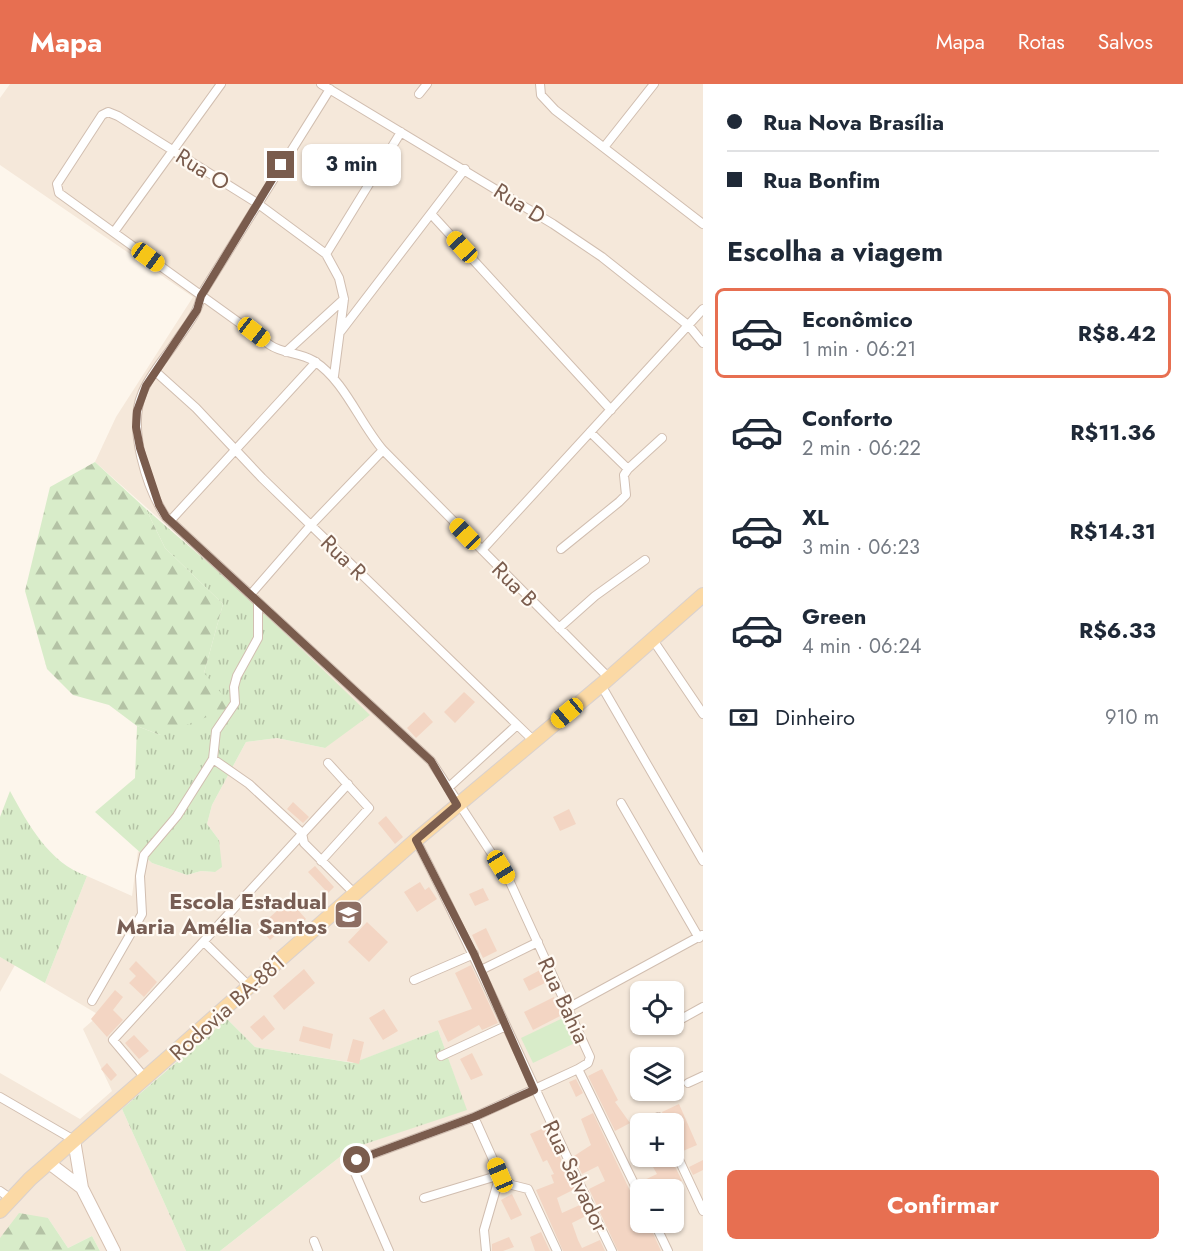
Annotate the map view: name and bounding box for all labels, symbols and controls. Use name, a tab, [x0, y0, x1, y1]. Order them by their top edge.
text: Mapa	[30, 22, 102, 63]
text: Mapa	[936, 27, 985, 57]
text: Rotas	[1018, 27, 1065, 57]
text: Salvos	[1098, 27, 1153, 57]
text: Rua Nova Brasília	[763, 106, 944, 138]
street label: Rua O	[170, 140, 236, 198]
callout: 3 min	[302, 144, 401, 186]
text: 3 min	[326, 150, 377, 179]
route end	[267, 151, 294, 178]
text: Rua Bonfim	[763, 164, 880, 196]
street label: Rua D	[488, 175, 552, 231]
car	[443, 228, 481, 266]
text: Escolha a viagem	[727, 232, 943, 271]
car	[128, 239, 168, 275]
text: Econômico	[802, 303, 913, 335]
icon: car	[730, 306, 784, 360]
car	[234, 314, 274, 350]
text: R$8.42	[1078, 317, 1156, 349]
text: 1 min · 06:21	[802, 335, 916, 364]
text: Conforto	[802, 402, 893, 434]
icon: car	[730, 405, 784, 459]
text: R$11.36	[1070, 416, 1156, 448]
text: 2 min · 06:22	[802, 434, 921, 463]
text: XL	[802, 501, 829, 533]
icon: car	[730, 504, 784, 558]
car	[446, 515, 484, 553]
text: R$14.31	[1070, 515, 1156, 547]
street label: Rua R	[314, 527, 375, 588]
text: 3 min · 06:23	[802, 533, 920, 562]
street label: Rua B	[485, 554, 545, 614]
text: Green	[802, 600, 866, 632]
icon: car	[730, 603, 784, 657]
text: R$6.33	[1079, 614, 1156, 646]
text: 4 min · 06:24	[802, 632, 922, 661]
car	[547, 695, 587, 731]
icon: cash	[727, 701, 760, 734]
text: Dinheiro	[775, 701, 855, 733]
text: 910 m	[1105, 703, 1159, 732]
car	[484, 847, 518, 887]
place label: Escola Estadual Maria Amélia Santos	[116, 885, 327, 942]
school or university icon: Escola Estadual Maria Amélia Santos	[332, 898, 364, 930]
street label: Rodovia BA-881	[162, 946, 292, 1068]
street label: Rua Bahia	[530, 952, 598, 1048]
map controls	[630, 981, 684, 1233]
button: locate	[630, 981, 684, 1035]
button: layers	[630, 1047, 684, 1101]
button: +	[630, 1113, 684, 1167]
street label: Rua Salvador	[535, 1115, 617, 1238]
route start	[343, 1146, 370, 1173]
car	[485, 1155, 515, 1195]
button: Confirmar	[727, 1170, 1159, 1239]
button: −	[630, 1179, 684, 1233]

